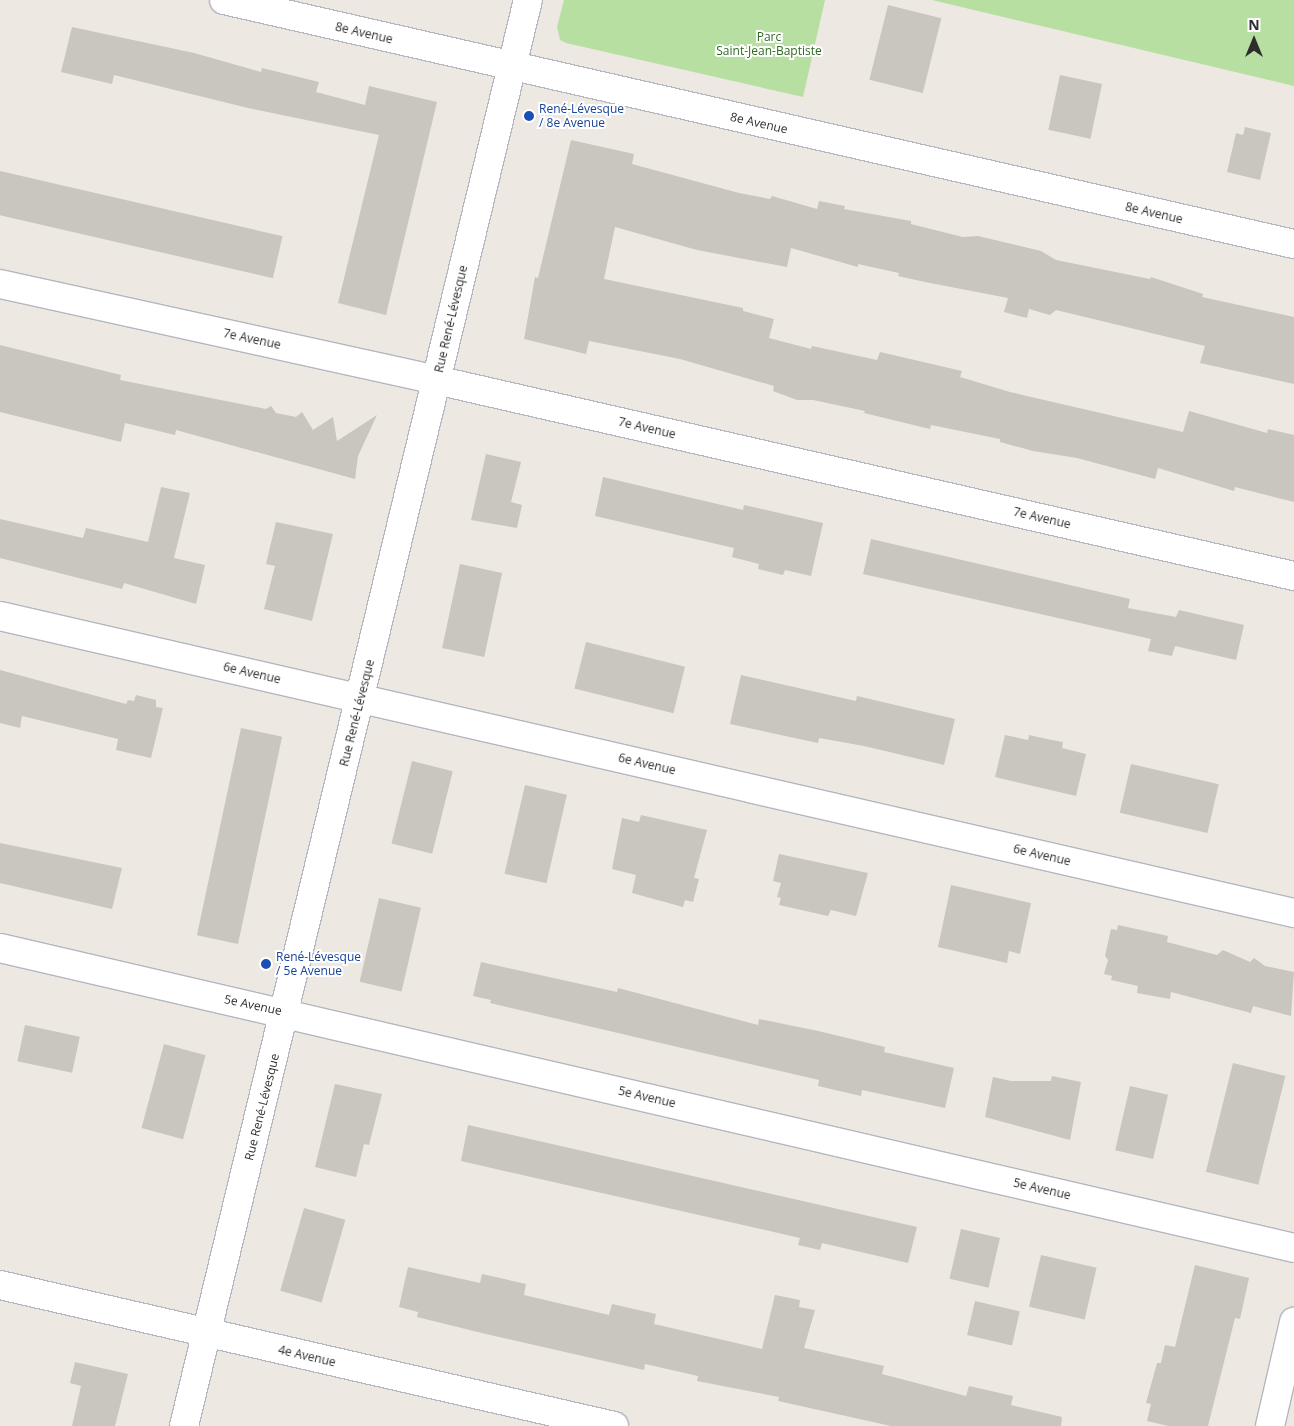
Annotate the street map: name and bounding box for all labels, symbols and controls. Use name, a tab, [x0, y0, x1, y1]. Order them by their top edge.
north arrow	[1229, 15, 1279, 65]
text: N	[1248, 15, 1260, 34]
street label: 8e Avenue	[334, 19, 394, 47]
park label: Parc Saint-Jean-Baptiste	[716, 30, 822, 58]
place label: René-Lévesque / 8e Avenue	[539, 102, 624, 130]
street label: 8e Avenue	[729, 109, 789, 137]
marker: René-Lévesque / 8e Avenue	[523, 110, 535, 122]
street label: 8e Avenue	[1124, 199, 1184, 227]
street label: Rue René-Lévesque	[432, 264, 470, 374]
street label: 7e Avenue	[222, 326, 282, 352]
street label: 7e Avenue	[617, 414, 677, 442]
street label: 7e Avenue	[1012, 504, 1072, 532]
street label: Rue René-Lévesque	[337, 658, 377, 768]
street label: 6e Avenue	[222, 659, 282, 687]
street label: 6e Avenue	[617, 750, 677, 778]
street label: 6e Avenue	[1012, 841, 1072, 869]
place label: René-Lévesque / 5e Avenue	[276, 950, 361, 978]
marker: René-Lévesque / 5e Avenue	[260, 958, 272, 970]
street label: 5e Avenue	[223, 992, 283, 1018]
street label: Rue René-Lévesque	[242, 1052, 282, 1162]
street label: 5e Avenue	[617, 1083, 677, 1111]
street label: 5e Avenue	[1012, 1175, 1072, 1203]
street label: 4e Avenue	[277, 1342, 337, 1370]

